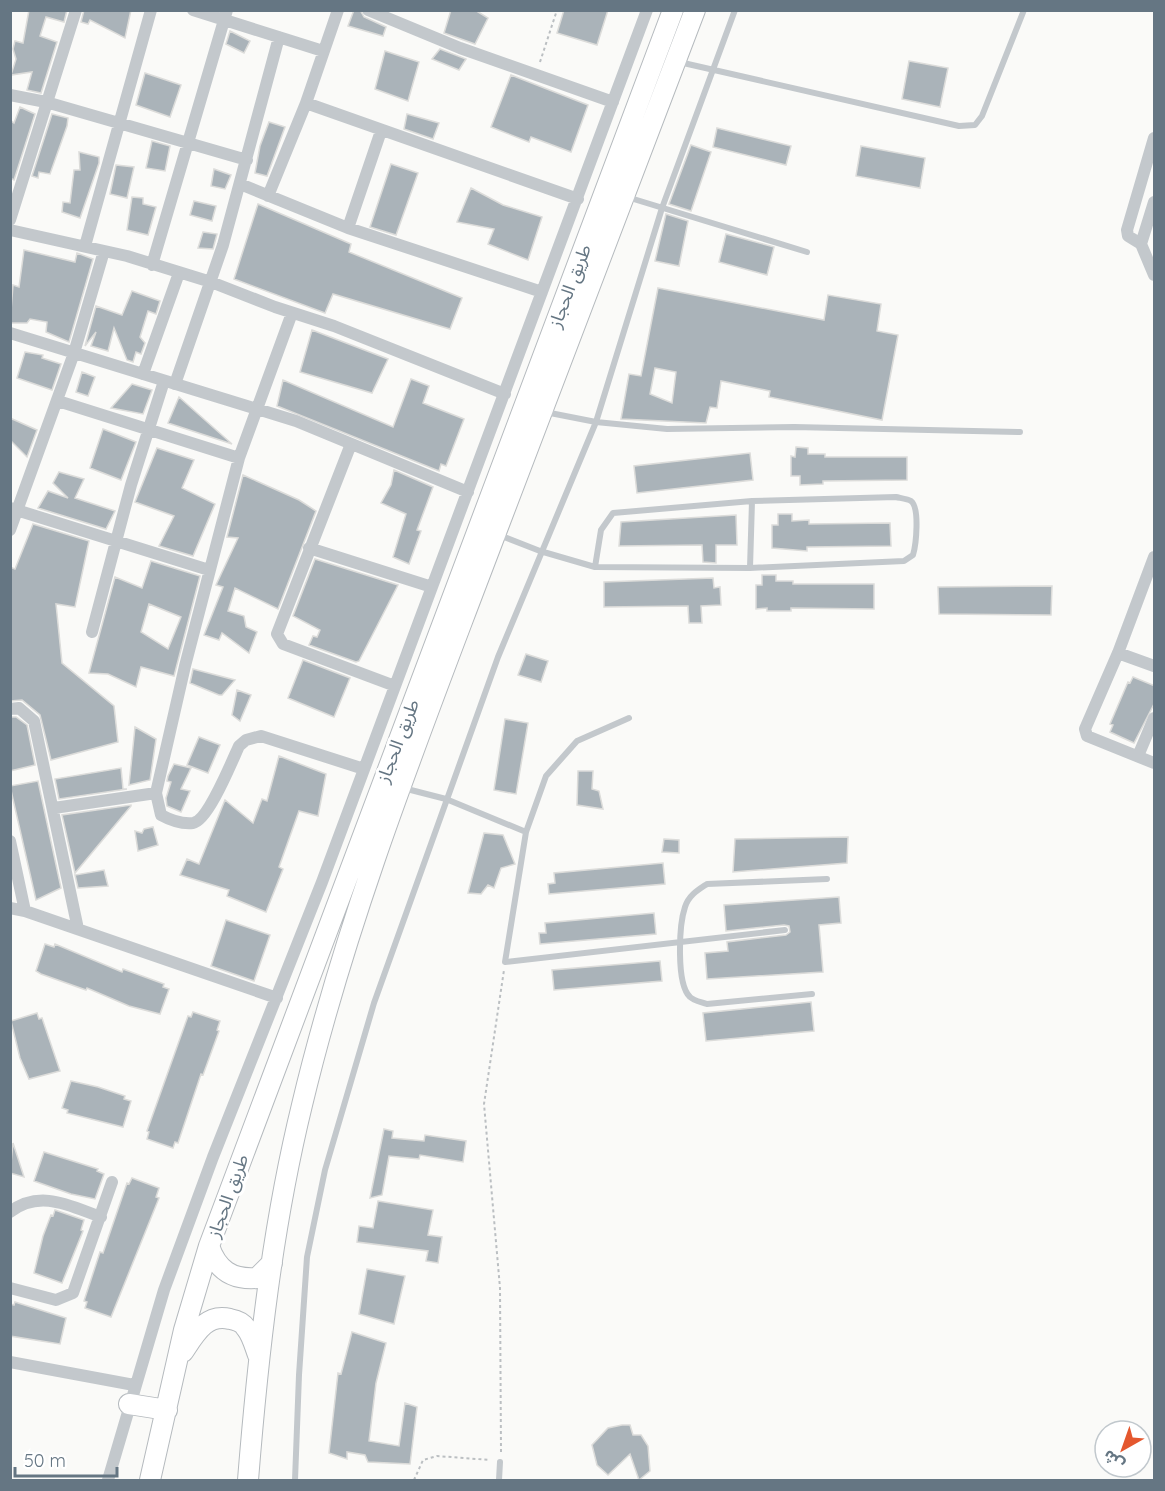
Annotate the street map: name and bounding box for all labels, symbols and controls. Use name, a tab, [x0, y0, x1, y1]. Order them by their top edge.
street label: طريق الحجاز	[543, 241, 596, 332]
street label: طريق الحجاز	[371, 696, 424, 787]
street label: طريق الحجاز	[201, 1151, 253, 1242]
north arrow	[1093, 1419, 1153, 1479]
scale bar	[15, 1440, 117, 1478]
text: ش	[1098, 1446, 1128, 1475]
text: 50 m	[24, 1449, 66, 1472]

